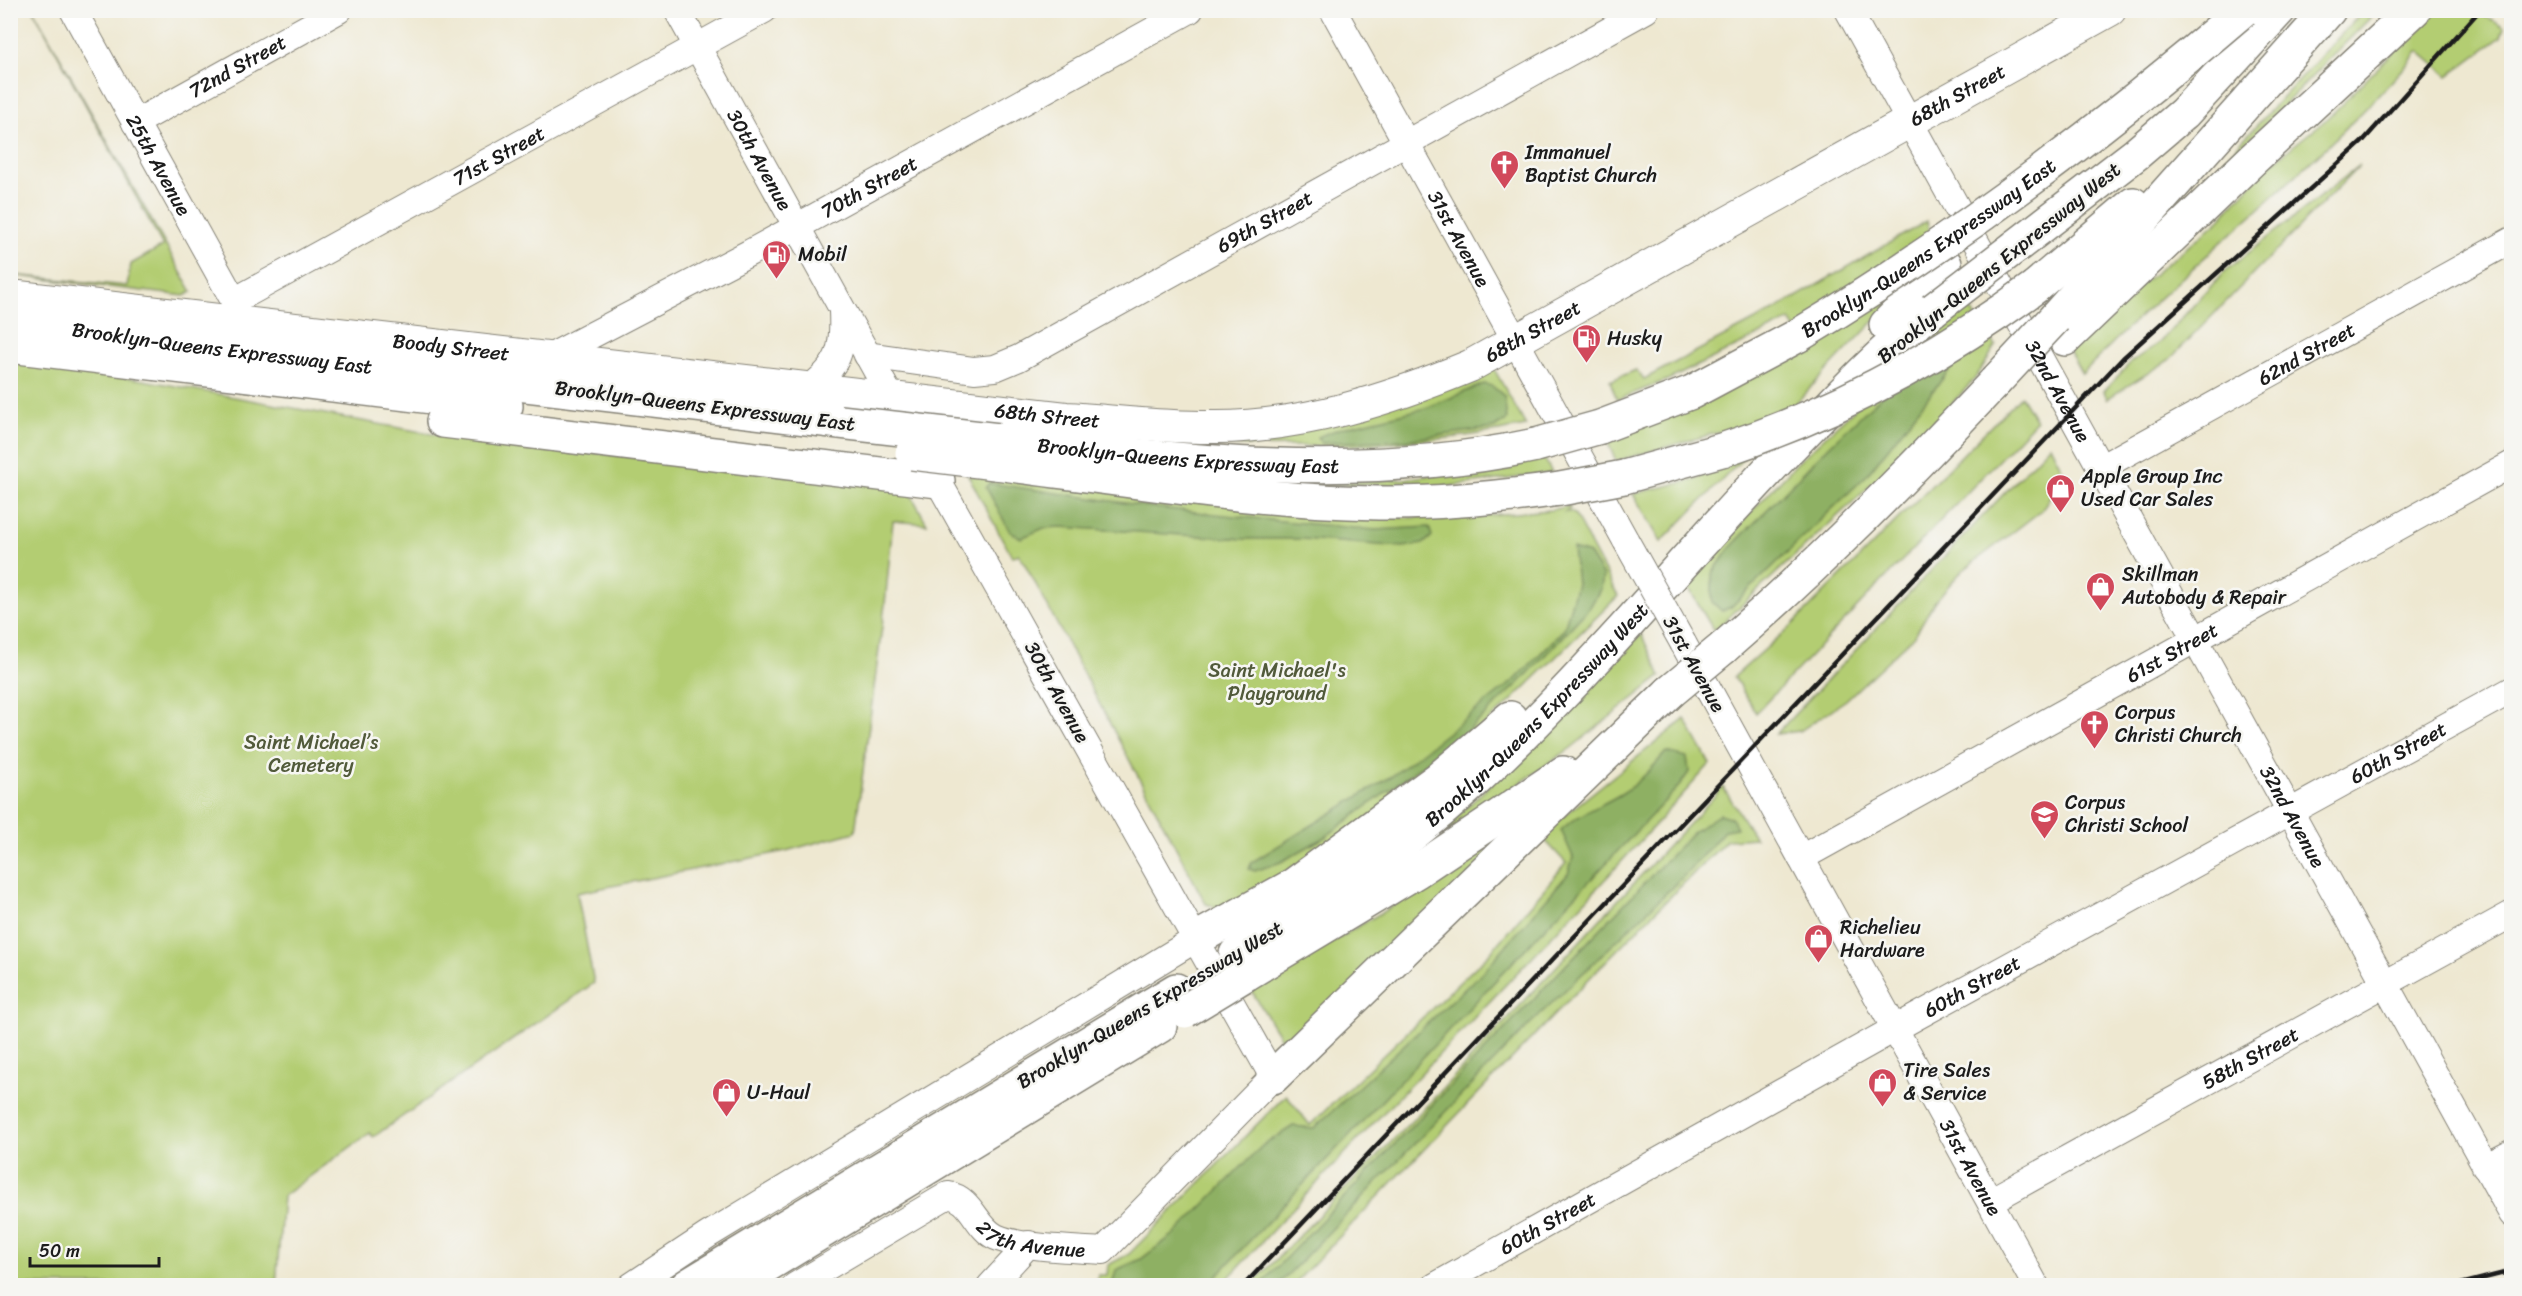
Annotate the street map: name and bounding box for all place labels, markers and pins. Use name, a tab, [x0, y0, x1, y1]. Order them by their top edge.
place label: Immanuel Baptist Church	[1524, 135, 1657, 193]
church icon: Immanuel Baptist Church	[1488, 148, 1520, 190]
place label: Mobil	[798, 237, 848, 272]
fuel station icon: Mobil	[761, 238, 793, 280]
place label: Husky	[1607, 321, 1663, 356]
fuel station icon: Husky	[1570, 322, 1602, 364]
place label: Apple Group Inc Used Car Sales	[2080, 459, 2223, 517]
shop icon: Apple Group Inc Used Car Sales	[2044, 472, 2076, 514]
place label: Skillman Autobody & Repair	[2121, 557, 2287, 615]
shop icon: Skillman Autobody & Repair	[2085, 570, 2117, 612]
place label: Corpus Christi Church	[2115, 695, 2242, 753]
church icon: Corpus Christi Church	[2078, 708, 2110, 750]
place label: Corpus Christi School	[2065, 785, 2189, 843]
school or university icon: Corpus Christi School	[2028, 798, 2060, 840]
place label: Richelieu Hardware	[1840, 910, 1925, 968]
shop icon: Richelieu Hardware	[1803, 922, 1835, 964]
place label: Tire Sales & Service	[1903, 1053, 1991, 1111]
shop icon: Tire Sales & Service	[1866, 1066, 1898, 1108]
place label: U-Haul	[747, 1075, 811, 1110]
shop icon: U-Haul	[710, 1076, 742, 1118]

